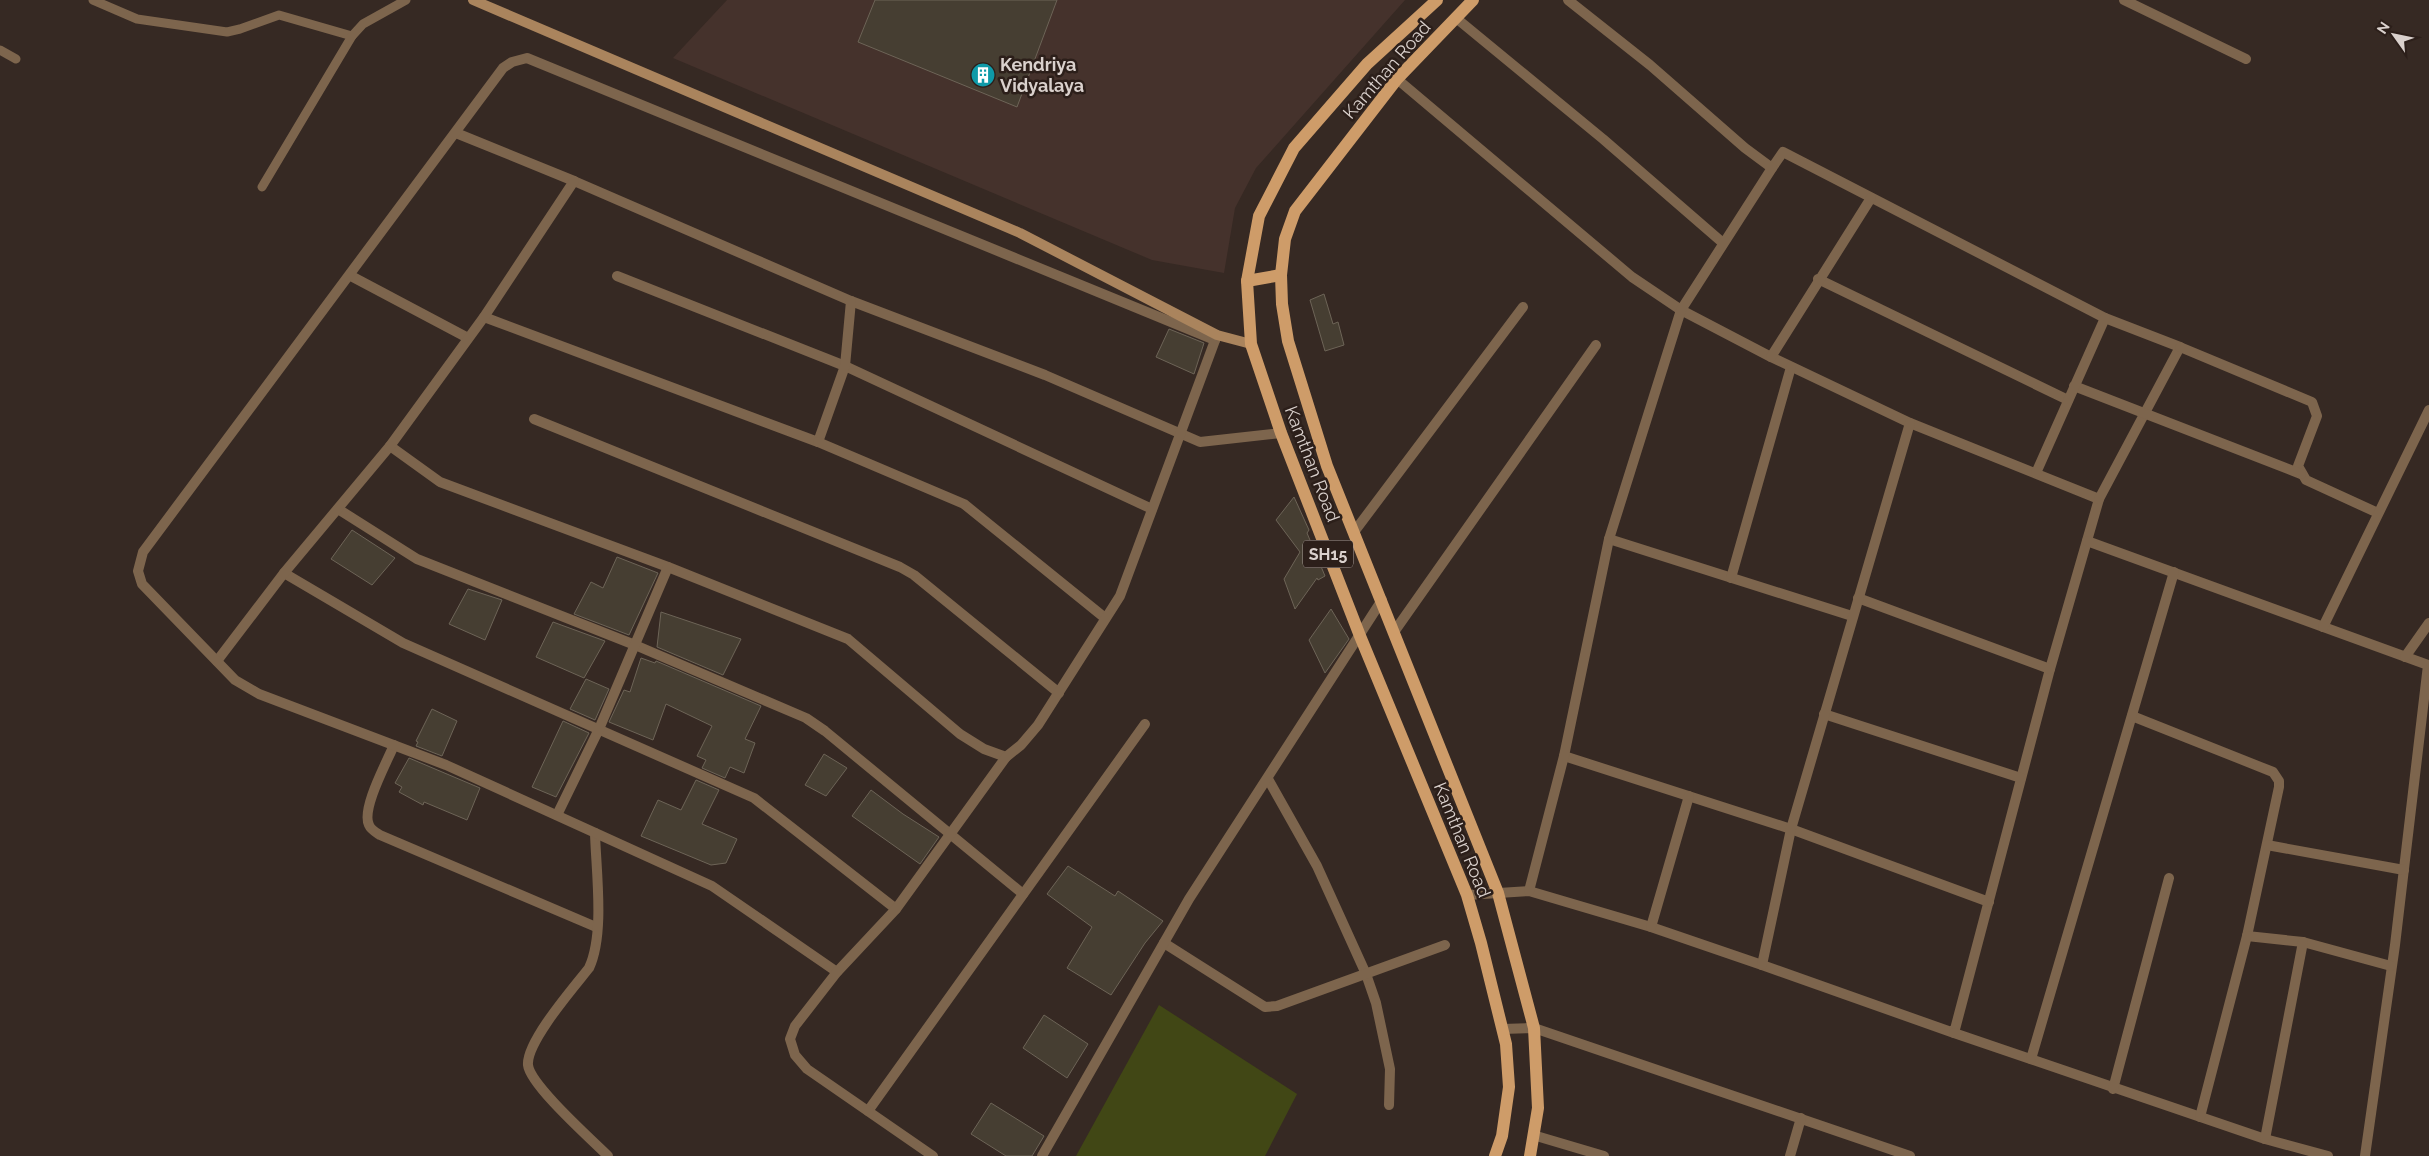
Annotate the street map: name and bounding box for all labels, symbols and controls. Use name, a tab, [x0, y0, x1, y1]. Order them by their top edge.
north arrow	[2369, 10, 2419, 60]
street label: Kamthan Road	[1339, 17, 1435, 123]
text: N	[2373, 19, 2393, 37]
place label: Kendriya Vidyalaya	[1000, 54, 1084, 96]
building icon: Kendriya Vidyalaya	[970, 62, 996, 88]
street label: Kamthan Road	[1281, 403, 1344, 525]
road number: SH15	[1303, 540, 1353, 568]
street label: Kamthan Road	[1430, 779, 1495, 901]

